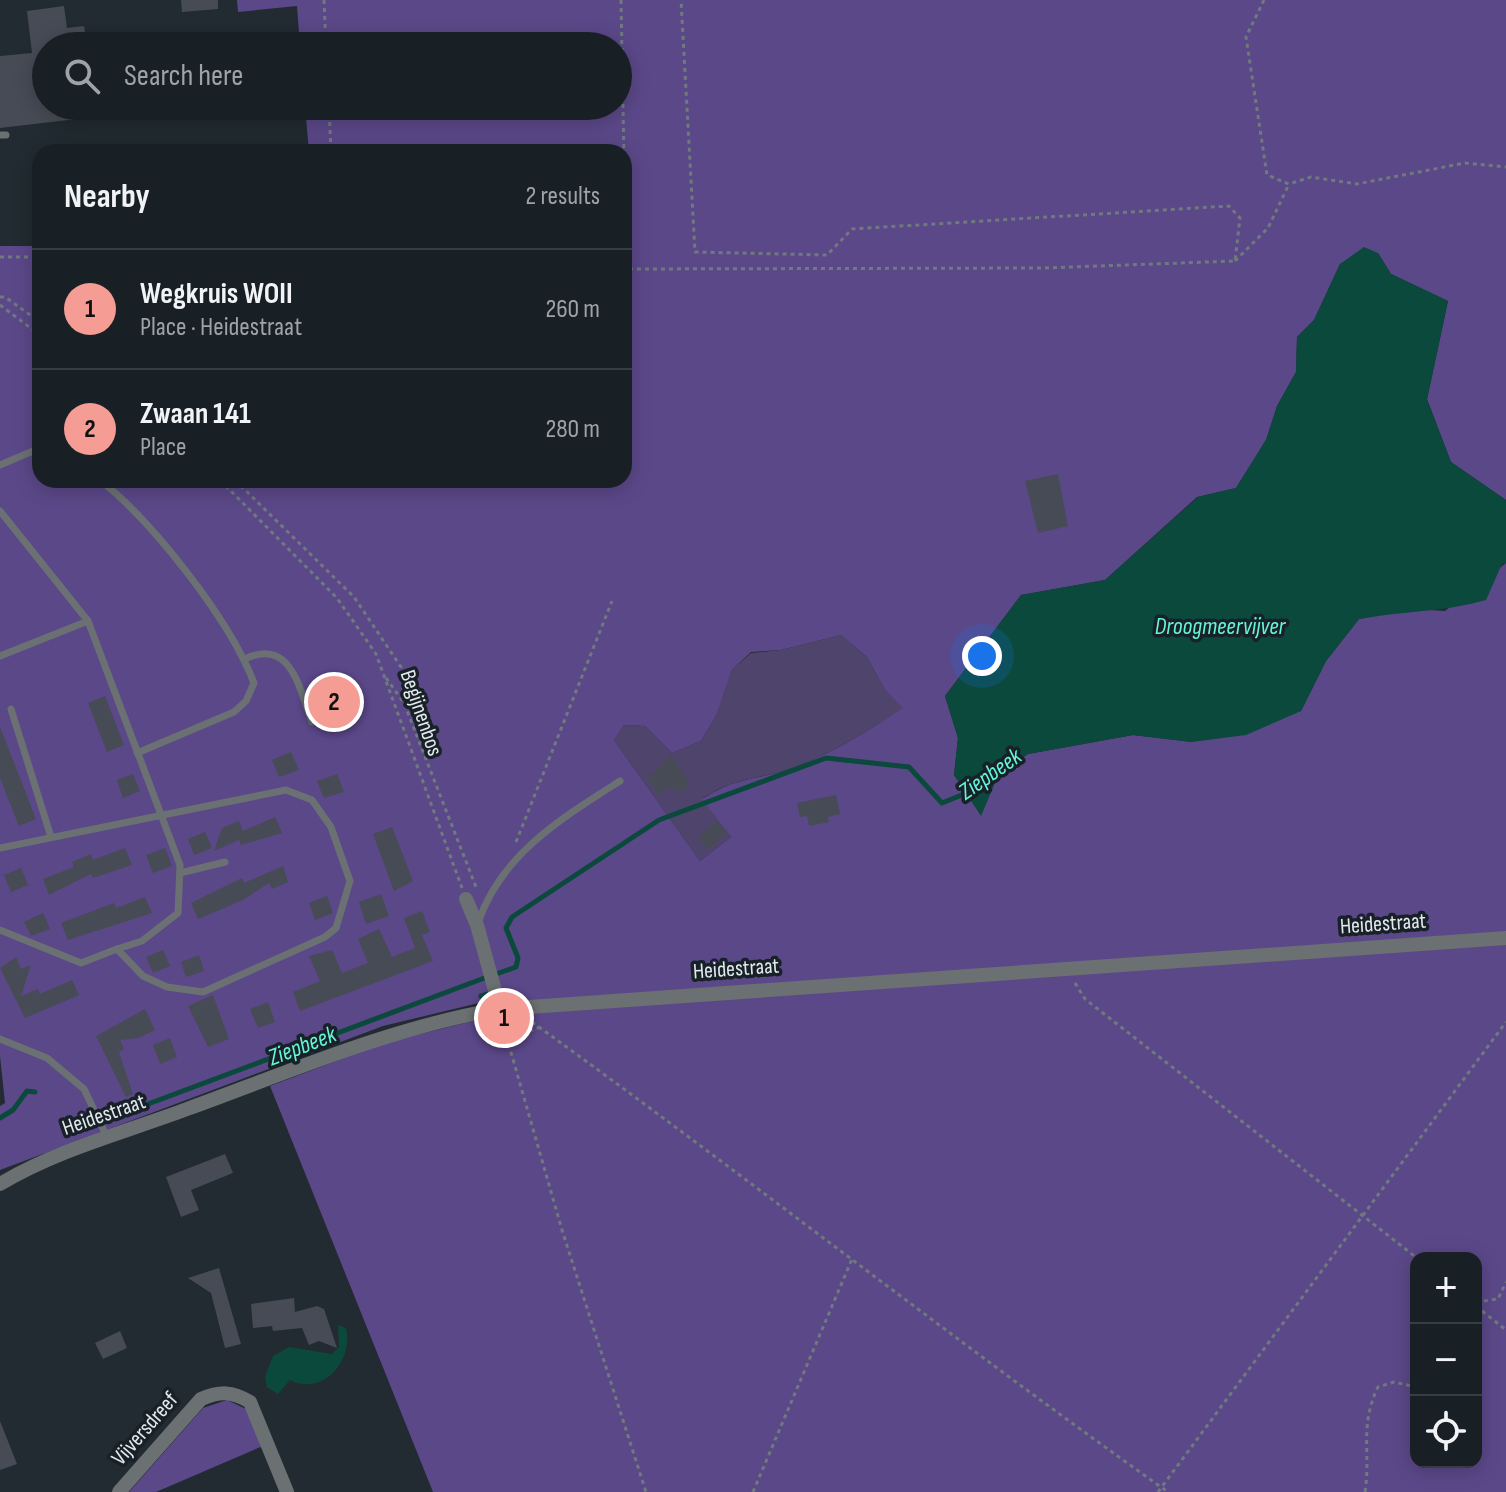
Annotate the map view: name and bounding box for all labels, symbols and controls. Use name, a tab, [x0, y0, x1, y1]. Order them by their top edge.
search box	[32, 32, 632, 120]
icon: search	[60, 54, 104, 98]
text: Search here	[124, 58, 243, 94]
text: Nearby	[64, 176, 150, 217]
text: 2 results	[526, 181, 600, 212]
text: Wegkruis WOII	[140, 276, 293, 312]
text: 1	[85, 294, 95, 325]
text: 260 m	[545, 294, 600, 325]
text: Place · Heidestraat	[140, 312, 302, 343]
text: Zwaan 141	[140, 396, 251, 432]
text: 2	[84, 414, 96, 445]
text: 280 m	[545, 414, 600, 445]
text: Place	[140, 432, 187, 463]
water label: Droogmeervijver	[1155, 612, 1287, 641]
your location	[962, 636, 1002, 676]
street label: Begijnenbos	[394, 666, 448, 760]
pin: 2	[308, 672, 360, 732]
water label: Ziepbeek	[952, 741, 1028, 807]
street label: Heidestraat	[1339, 908, 1427, 940]
street label: Heidestraat	[692, 953, 780, 985]
pin: 1	[478, 988, 530, 1048]
water label: Ziepbeek	[263, 1019, 341, 1073]
street label: Heidestraat	[59, 1088, 149, 1142]
map controls	[1410, 1252, 1482, 1468]
button: +	[1410, 1252, 1482, 1324]
button: −	[1410, 1324, 1482, 1396]
street label: Vijversdreef	[106, 1386, 185, 1471]
button: locate	[1410, 1396, 1482, 1468]

